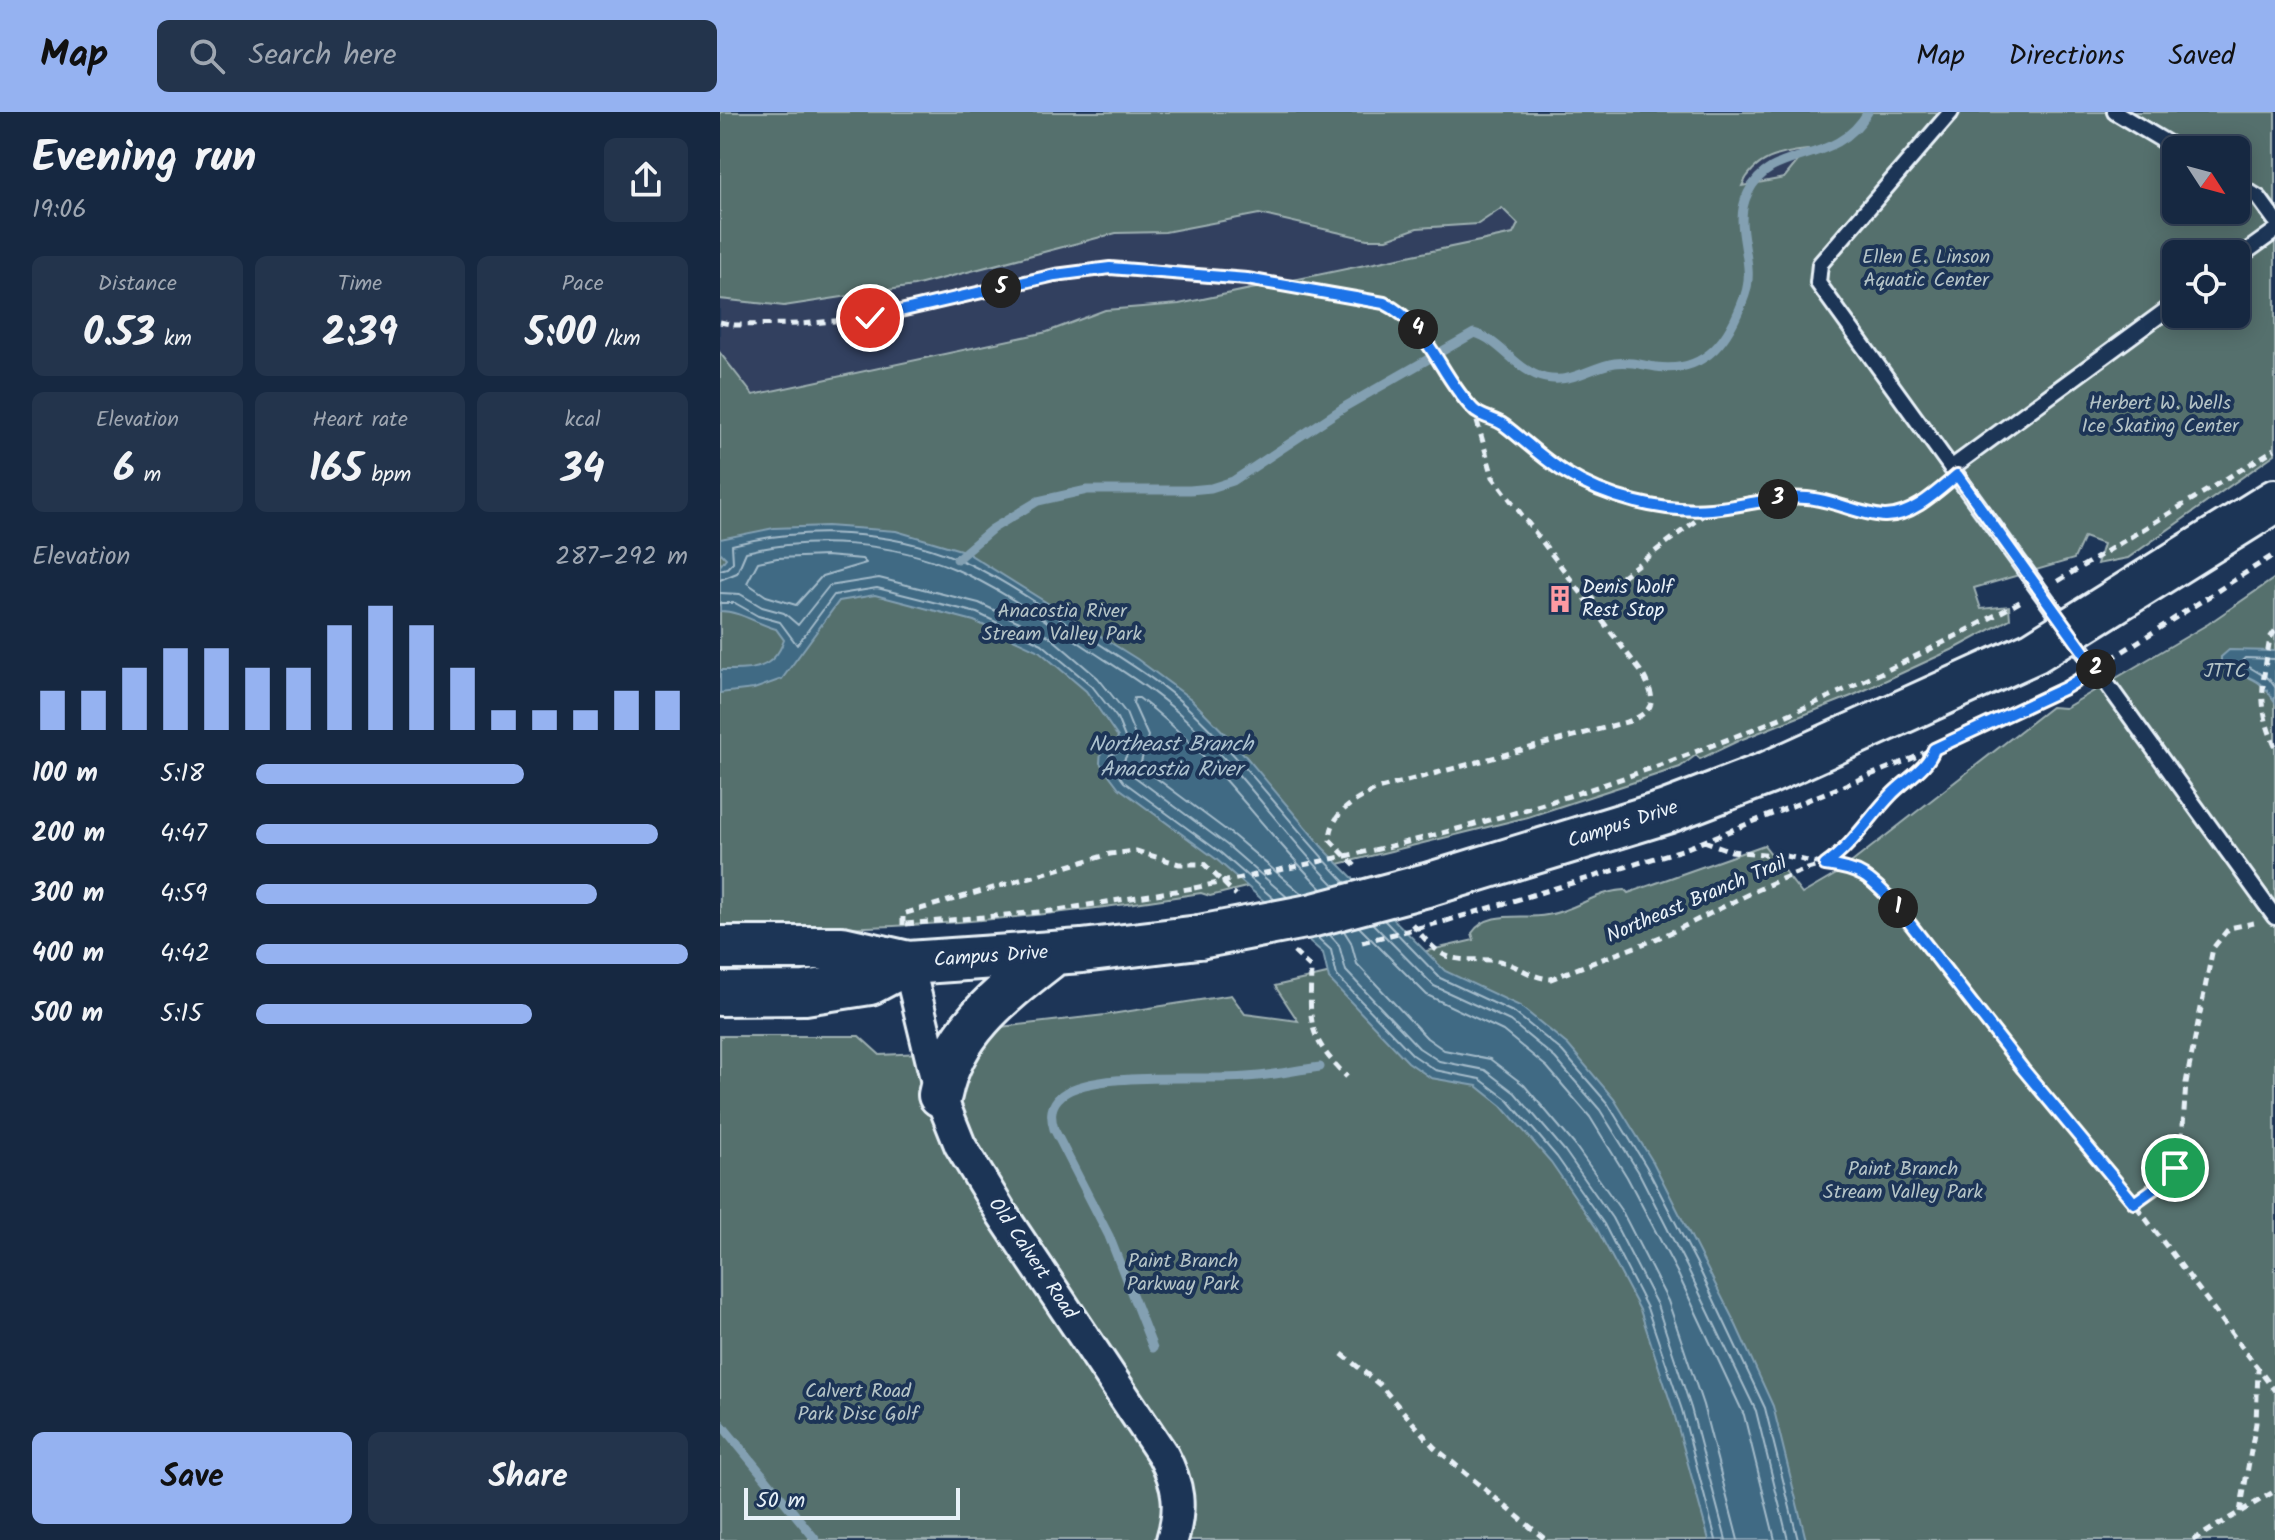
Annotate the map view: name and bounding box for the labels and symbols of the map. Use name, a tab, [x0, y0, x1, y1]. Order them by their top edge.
north arrow	[2162, 136, 2250, 224]
park label: Ellen E. Linson Aquatic Center	[1862, 242, 1990, 297]
pin: 5	[981, 268, 1021, 308]
pin	[836, 284, 904, 352]
pin: 4	[1398, 309, 1438, 349]
park label: Herbert W. Wells Ice Skating Center	[2081, 388, 2240, 443]
pin: 3	[1758, 479, 1798, 519]
place label: Denis Wolf Rest Stop	[1582, 572, 1675, 627]
building icon: Denis Wolf Rest Stop	[1545, 584, 1575, 614]
park label: Anacostia River Stream Valley Park	[982, 596, 1142, 651]
pin: 2	[2076, 649, 2116, 689]
park label: JTTC	[2204, 656, 2246, 688]
water label: Northeast Branch Anacostia River	[1089, 728, 1255, 788]
street label: Campus Drive	[1563, 792, 1683, 858]
street label: Northeast Branch Trail	[1602, 847, 1793, 953]
pin: 1	[1878, 888, 1918, 928]
street label: Campus Drive	[933, 937, 1049, 977]
pin	[2141, 1134, 2209, 1202]
park label: Paint Branch Stream Valley Park	[1823, 1154, 1983, 1209]
street label: Old Calvert Road	[979, 1191, 1085, 1327]
park label: Paint Branch Parkway Park	[1127, 1246, 1240, 1301]
park label: Calvert Road Park Disc Golf	[797, 1376, 921, 1431]
scale bar	[744, 1484, 960, 1520]

